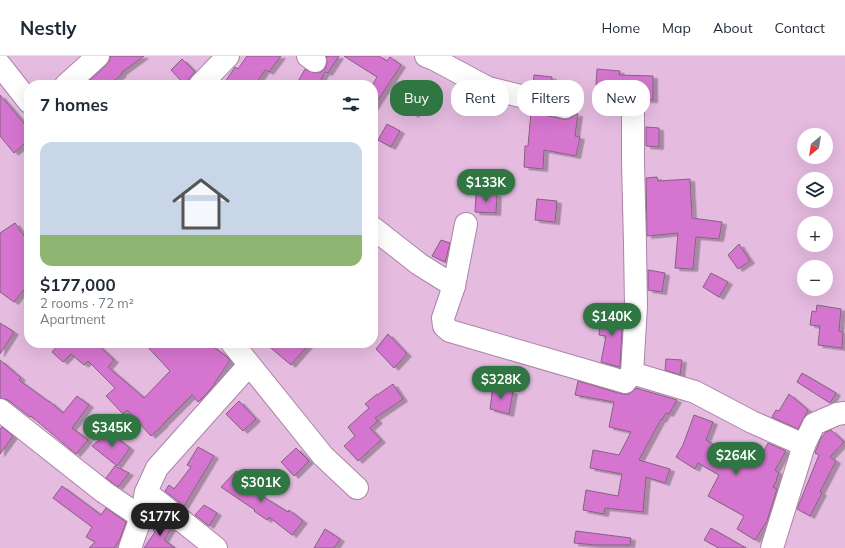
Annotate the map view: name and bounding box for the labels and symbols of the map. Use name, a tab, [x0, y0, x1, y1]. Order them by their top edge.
north arrow	[797, 128, 833, 164]
pin: $133K	[458, 169, 514, 203]
pin: $140K	[584, 303, 640, 337]
pin: $328K	[473, 366, 529, 400]
pin: $345K	[84, 414, 140, 448]
pin: $264K	[708, 442, 764, 476]
pin: $301K	[233, 469, 289, 503]
pin: $177K	[132, 503, 188, 537]

